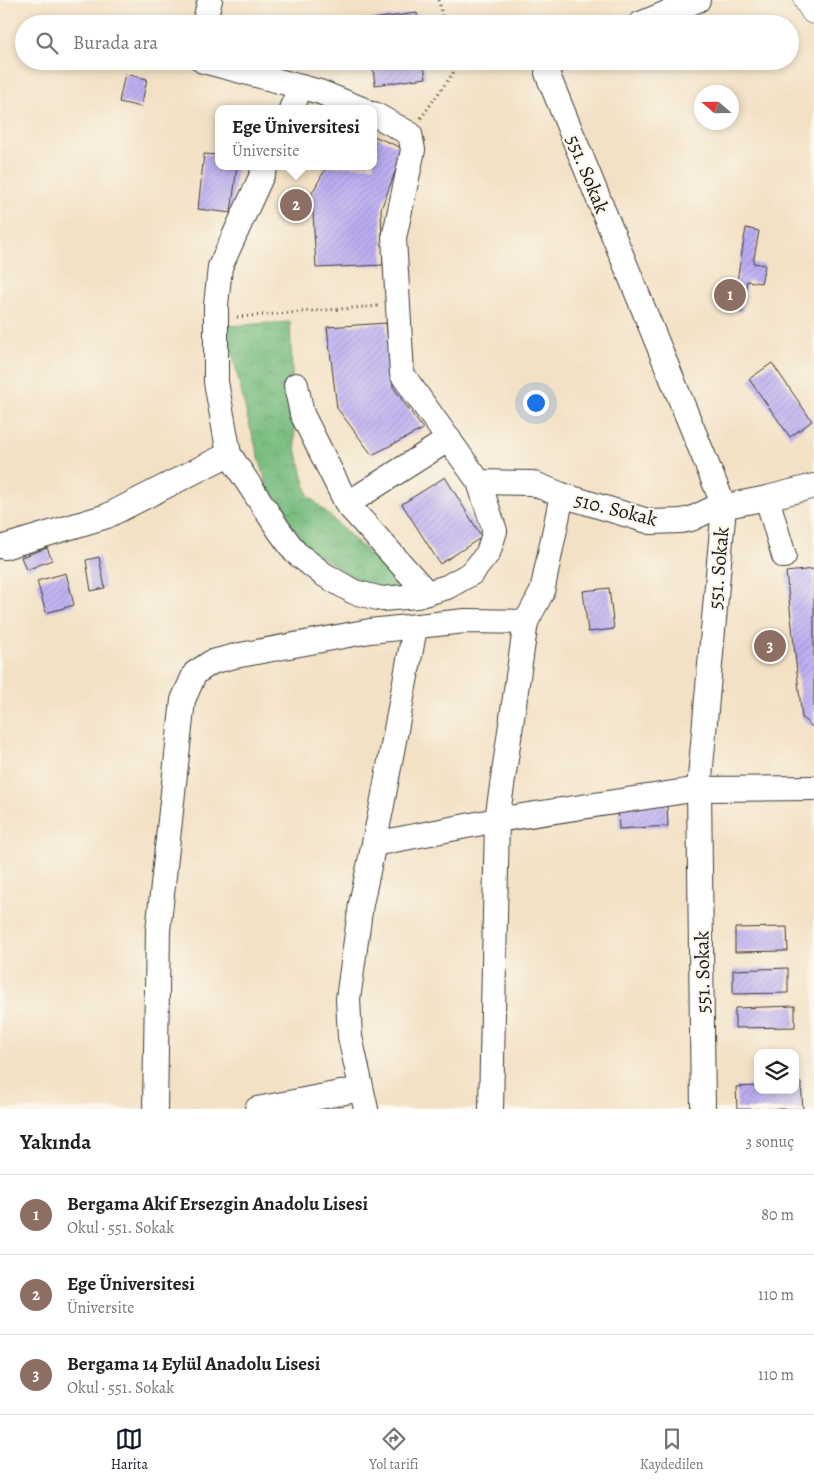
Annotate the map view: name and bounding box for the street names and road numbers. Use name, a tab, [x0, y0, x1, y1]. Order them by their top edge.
street label: 551. Sokak	[560, 131, 616, 218]
street label: 510. Sokak	[572, 486, 660, 533]
street label: 551. Sokak	[701, 526, 736, 610]
street label: 551. Sokak	[688, 930, 717, 1014]

